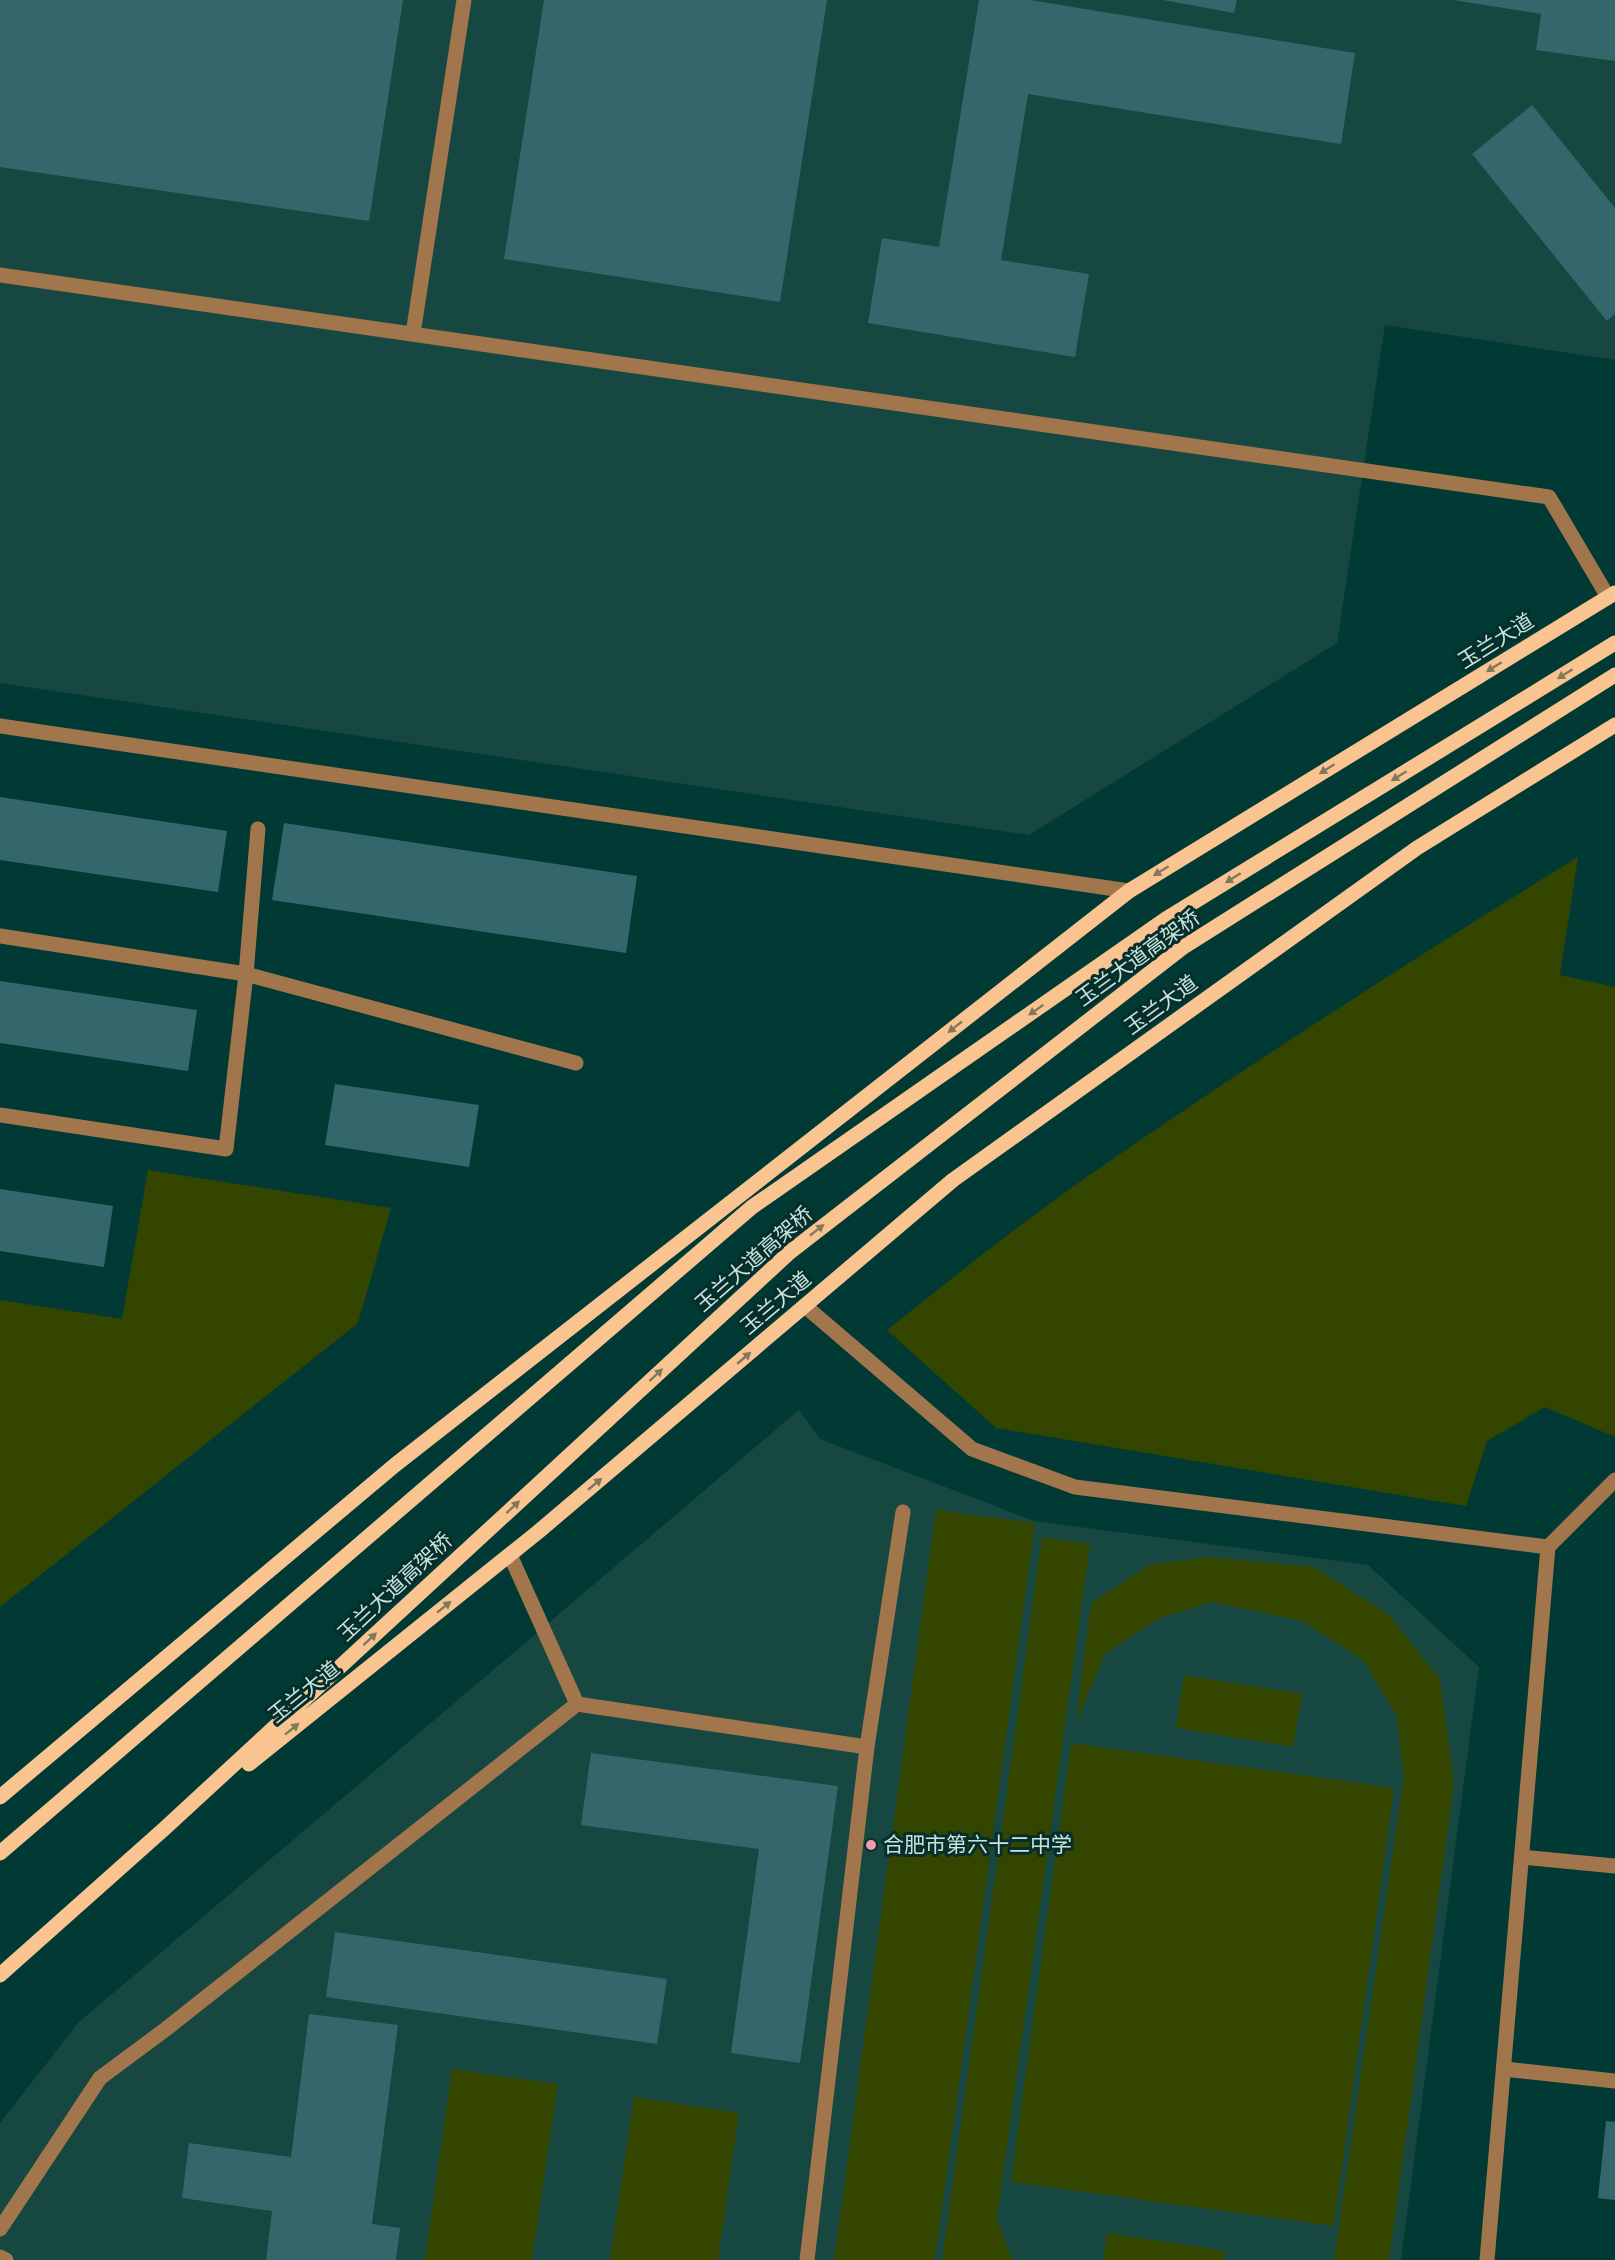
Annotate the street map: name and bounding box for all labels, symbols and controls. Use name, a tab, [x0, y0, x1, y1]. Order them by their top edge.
street label: 玉兰大道	[1453, 608, 1538, 673]
one-way arrow	[1485, 662, 1502, 673]
one-way arrow	[1557, 668, 1573, 679]
one-way arrow	[1319, 764, 1335, 775]
one-way arrow	[1391, 770, 1407, 781]
one-way arrow	[1153, 866, 1169, 877]
one-way arrow	[1225, 872, 1241, 883]
street label: 玉兰大道高架桥	[1071, 905, 1205, 1011]
street label: 玉兰大道	[1120, 970, 1202, 1040]
one-way arrow	[1028, 1004, 1044, 1016]
one-way arrow	[948, 1020, 963, 1032]
street label: 玉兰大道高架桥	[690, 1201, 818, 1317]
one-way arrow	[809, 1224, 825, 1237]
street label: 玉兰大道	[736, 1266, 816, 1340]
one-way arrow	[736, 1352, 751, 1365]
one-way arrow	[649, 1368, 664, 1382]
one-way arrow	[587, 1477, 603, 1490]
one-way arrow	[505, 1501, 520, 1514]
street label: 玉兰大道高架桥	[332, 1527, 457, 1646]
one-way arrow	[437, 1602, 452, 1614]
one-way arrow	[362, 1632, 377, 1646]
street label: 玉兰大道	[263, 1655, 344, 1728]
one-way arrow	[284, 1723, 299, 1736]
place label: 合肥市第六十二中学	[883, 1832, 1072, 1857]
marker: 合肥市第六十二中学	[864, 1838, 878, 1852]

